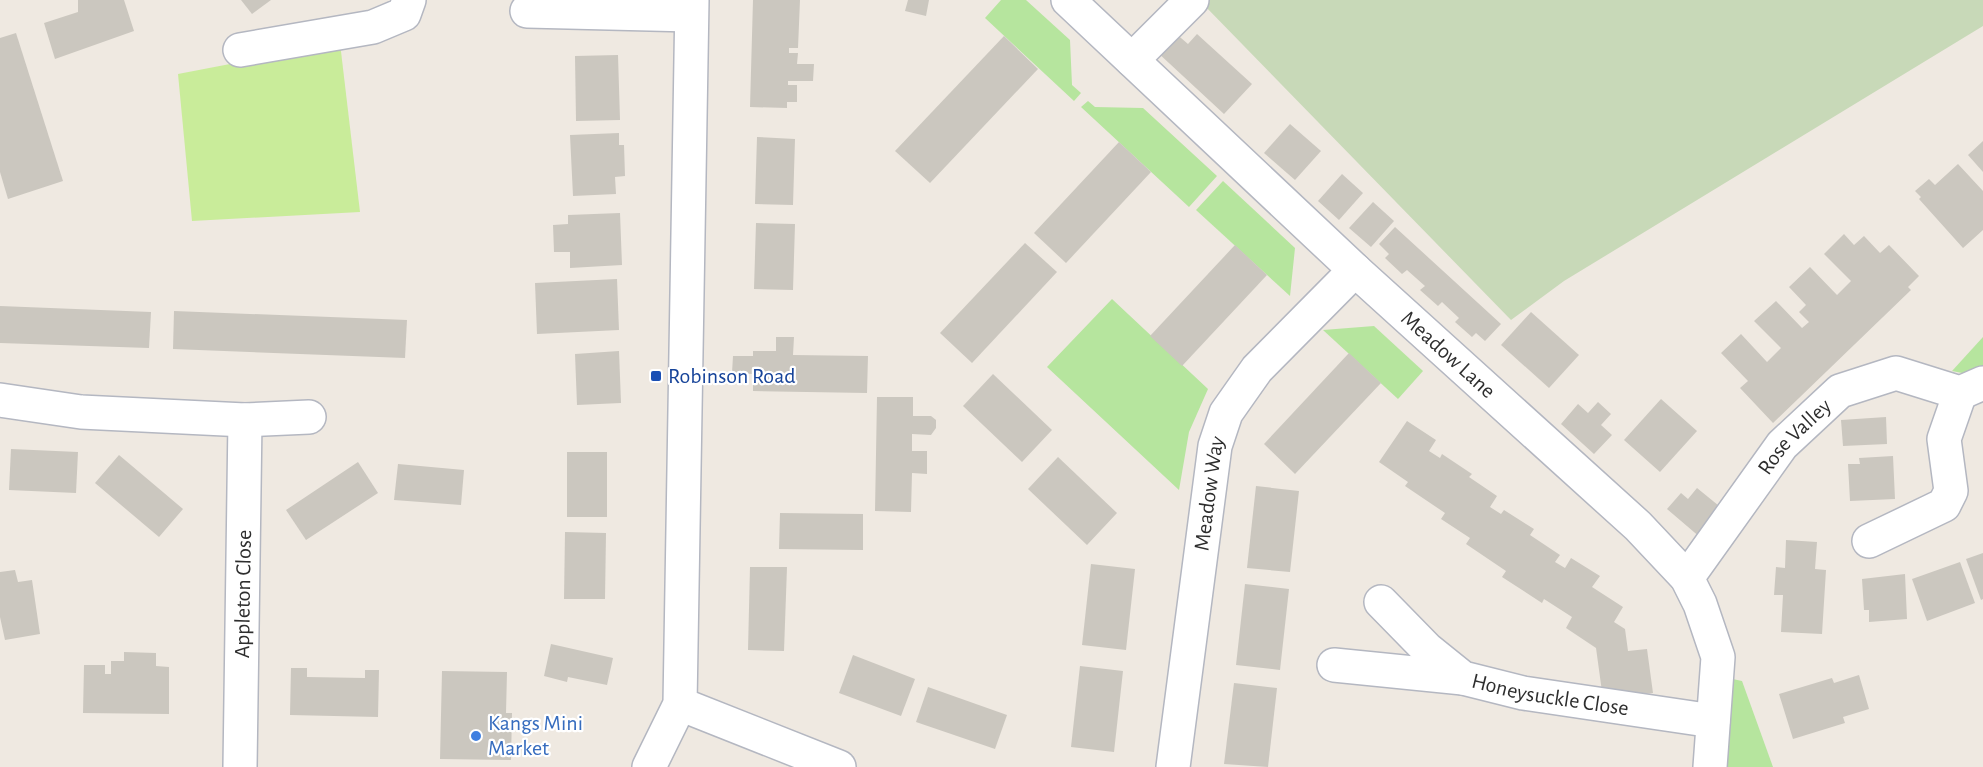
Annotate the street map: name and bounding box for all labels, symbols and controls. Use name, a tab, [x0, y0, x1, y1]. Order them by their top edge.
street label: Meadow Lane	[1397, 307, 1500, 402]
place label: Robinson Road	[668, 365, 796, 387]
marker: Robinson Road	[649, 369, 663, 383]
street label: Rose Valley	[1754, 394, 1836, 479]
street label: Meadow Way	[1190, 433, 1229, 552]
street label: Appleton Close	[231, 530, 255, 658]
street label: Honeysuckle Close	[1469, 670, 1630, 719]
place label: Kangs Mini Market	[488, 712, 583, 759]
marker: Kangs Mini Market	[469, 729, 483, 743]

